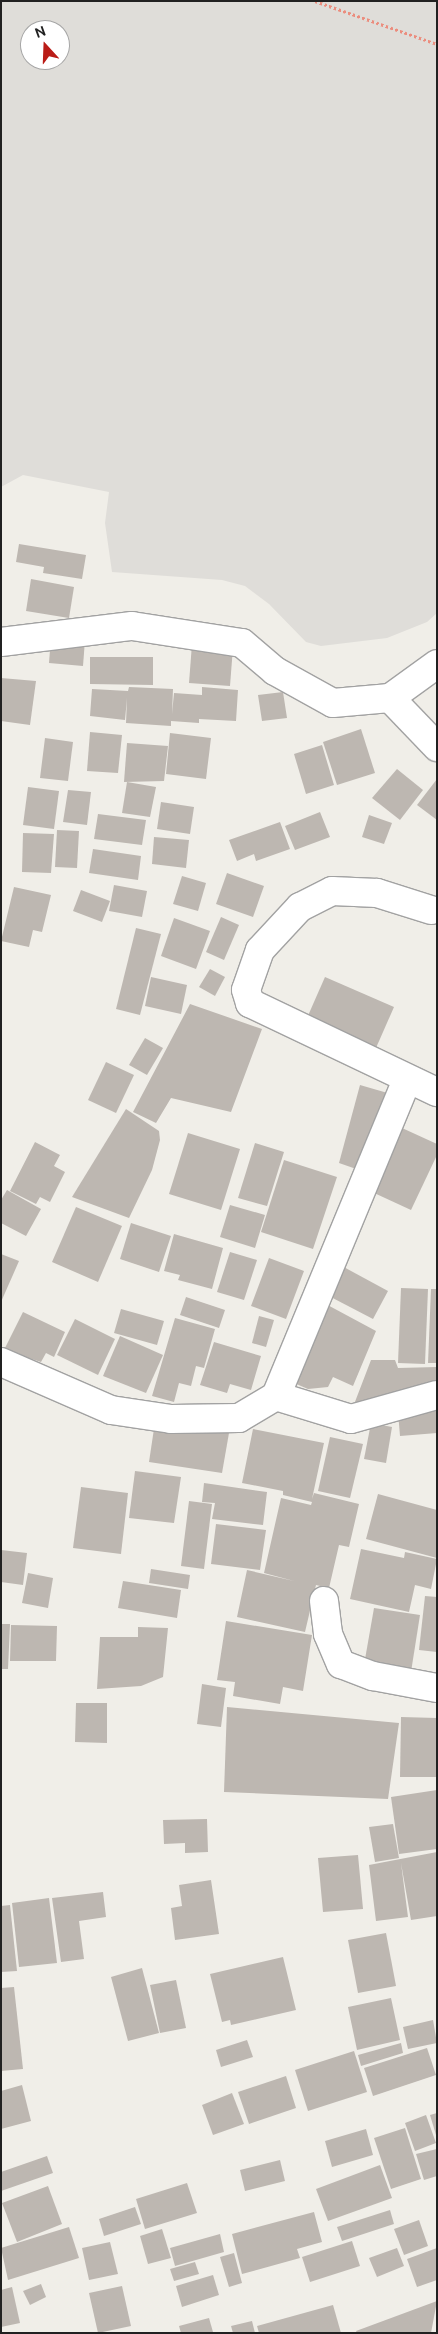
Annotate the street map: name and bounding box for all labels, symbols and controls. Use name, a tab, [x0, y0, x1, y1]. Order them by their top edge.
north arrow	[20, 20, 70, 70]
text: N	[33, 23, 48, 41]

